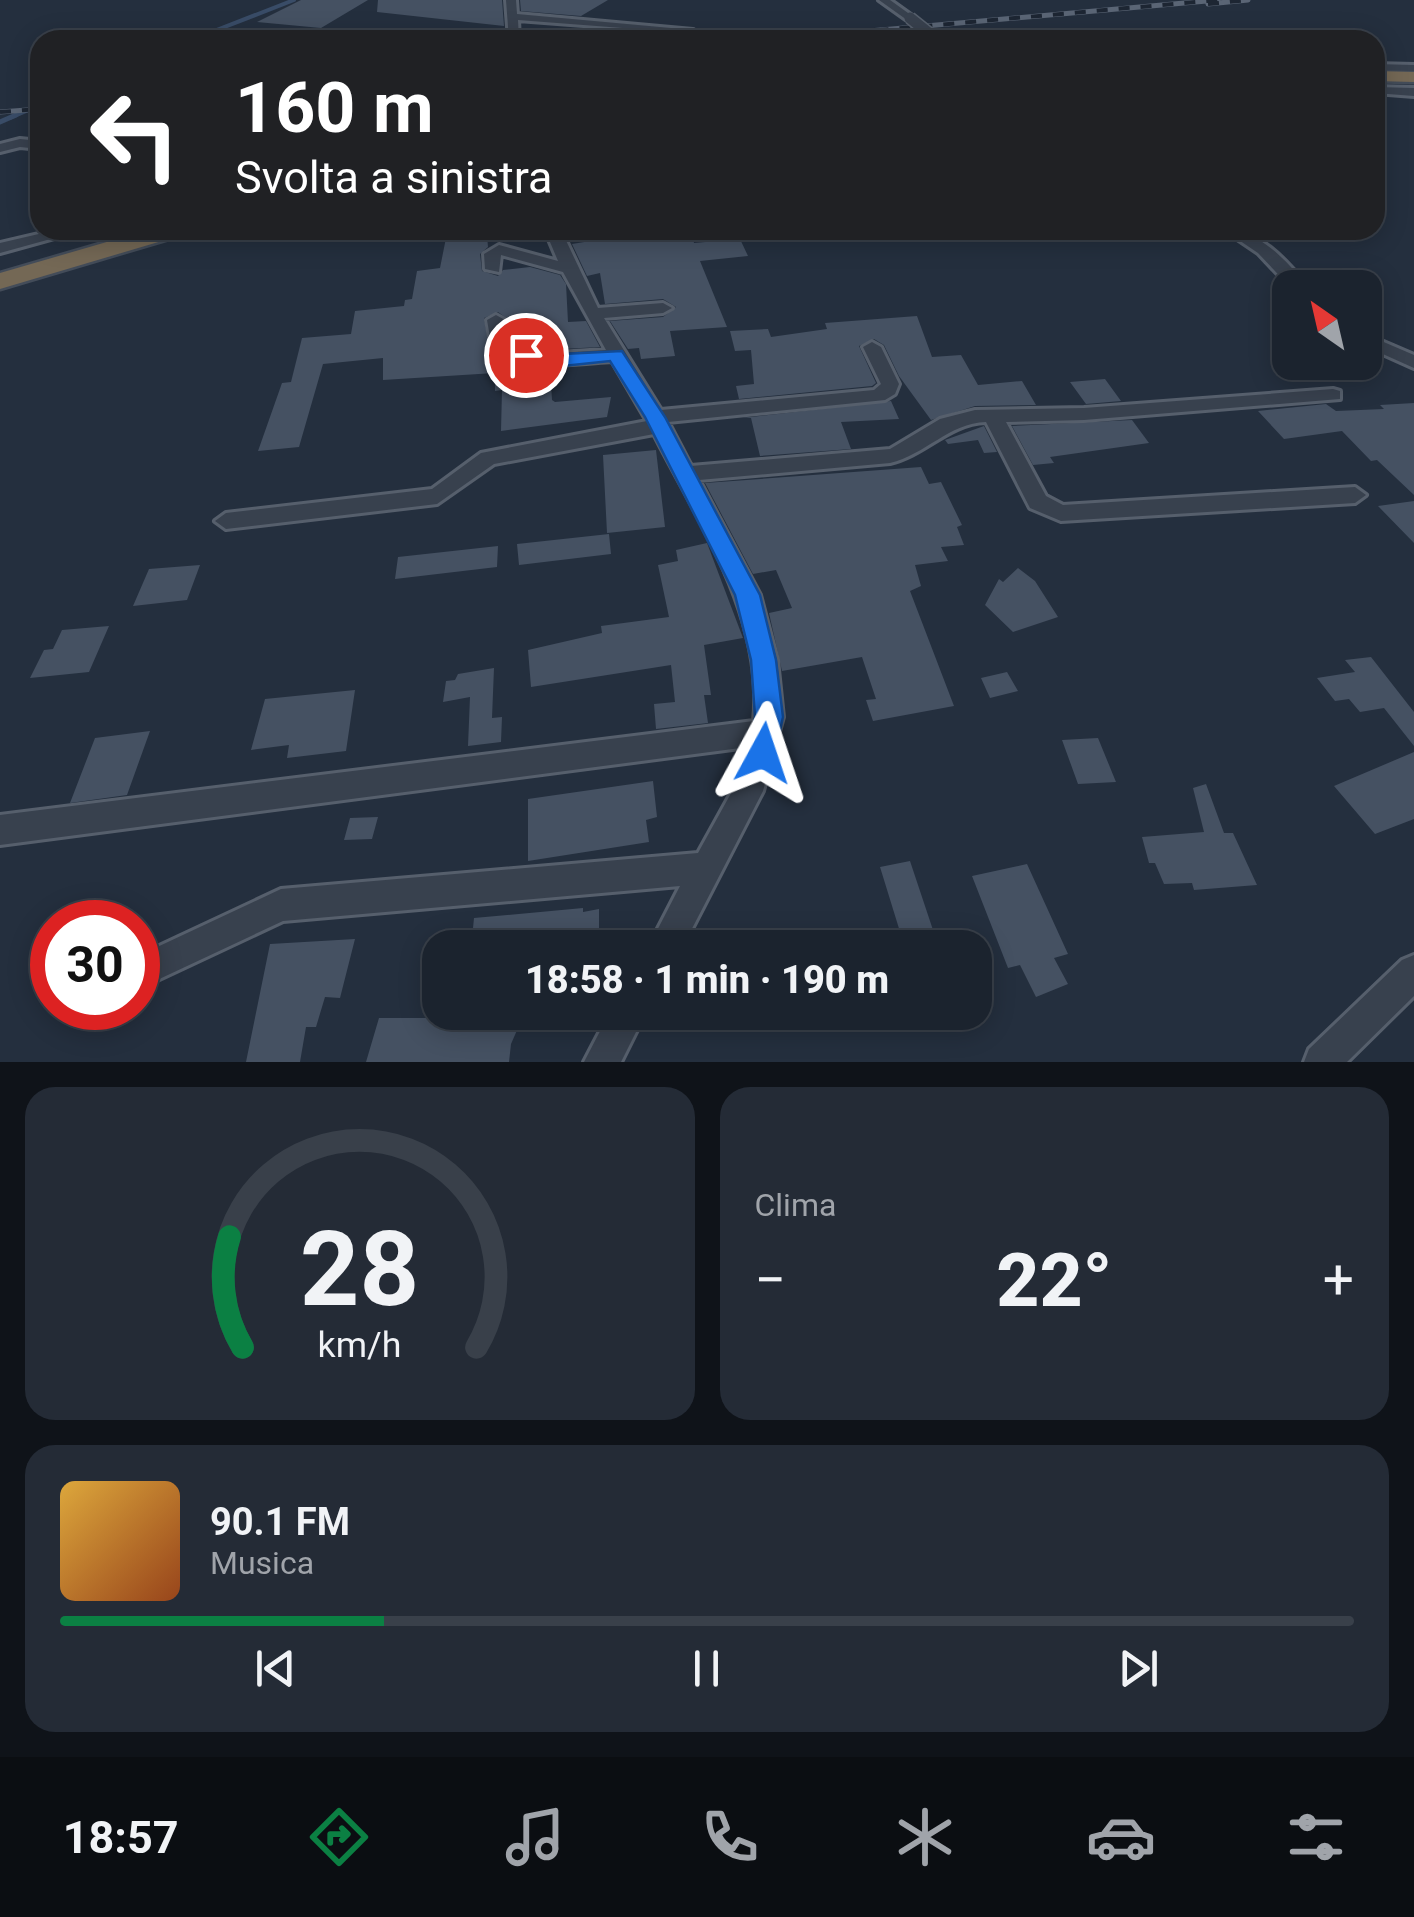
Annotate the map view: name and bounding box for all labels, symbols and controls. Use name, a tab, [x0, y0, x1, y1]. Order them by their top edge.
text: 160 m	[235, 67, 434, 149]
icon: left	[70, 70, 200, 200]
text: Svolta a sinistra	[235, 151, 553, 204]
north arrow	[1272, 270, 1382, 380]
map controls	[1272, 270, 1382, 380]
pin	[484, 313, 569, 398]
icon: arrive	[499, 328, 554, 383]
position arrow	[711, 701, 815, 805]
speed limit sign: 30	[30, 900, 160, 1030]
text: 18:58 · 1 min · 190 m	[525, 958, 889, 1002]
text: Clima	[755, 1186, 836, 1224]
text: 28	[300, 1209, 419, 1330]
text: 22°	[996, 1236, 1112, 1324]
text: −	[755, 1248, 786, 1312]
text: +	[1323, 1248, 1354, 1312]
text: km/h	[318, 1324, 402, 1366]
text: 90.1 FM	[210, 1500, 350, 1544]
text: Musica	[210, 1544, 314, 1582]
icon: previous	[248, 1641, 303, 1696]
icon: pause	[679, 1641, 734, 1696]
icon: next	[1111, 1641, 1166, 1696]
icon: directions	[304, 1802, 374, 1872]
icon: music	[500, 1802, 570, 1872]
icon: phone	[695, 1802, 765, 1872]
icon: climate	[890, 1802, 960, 1872]
icon: car	[1086, 1802, 1156, 1872]
icon: filters	[1281, 1802, 1351, 1872]
text: 18:57	[63, 1811, 179, 1864]

